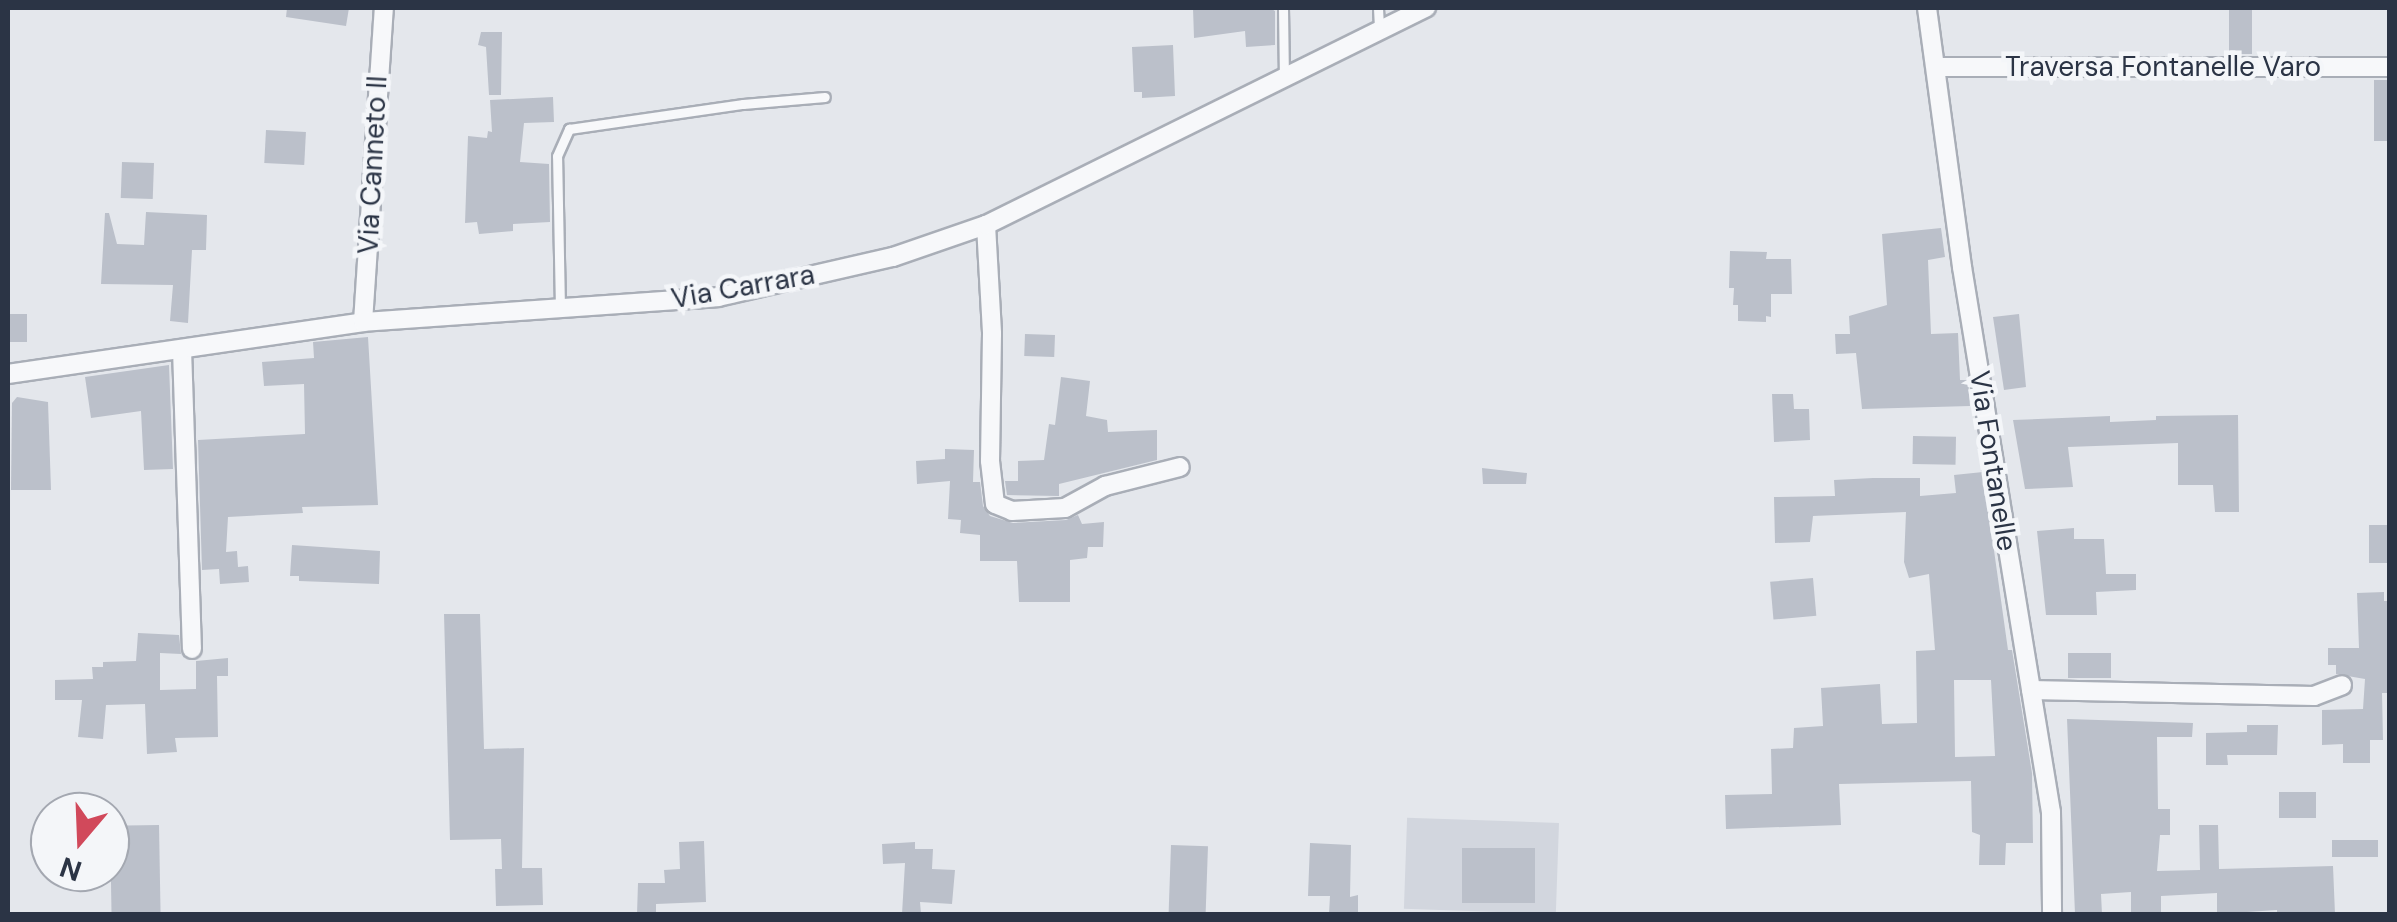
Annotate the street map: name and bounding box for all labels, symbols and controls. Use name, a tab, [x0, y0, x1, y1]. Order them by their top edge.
street label: Traversa Fontanelle Varo	[2005, 50, 2321, 84]
street label: Via Canneto II	[352, 75, 394, 255]
street label: Via Carrara	[669, 258, 817, 316]
street label: Via Fontanelle	[1962, 369, 2024, 553]
north arrow	[30, 792, 130, 892]
text: N	[55, 848, 86, 890]

